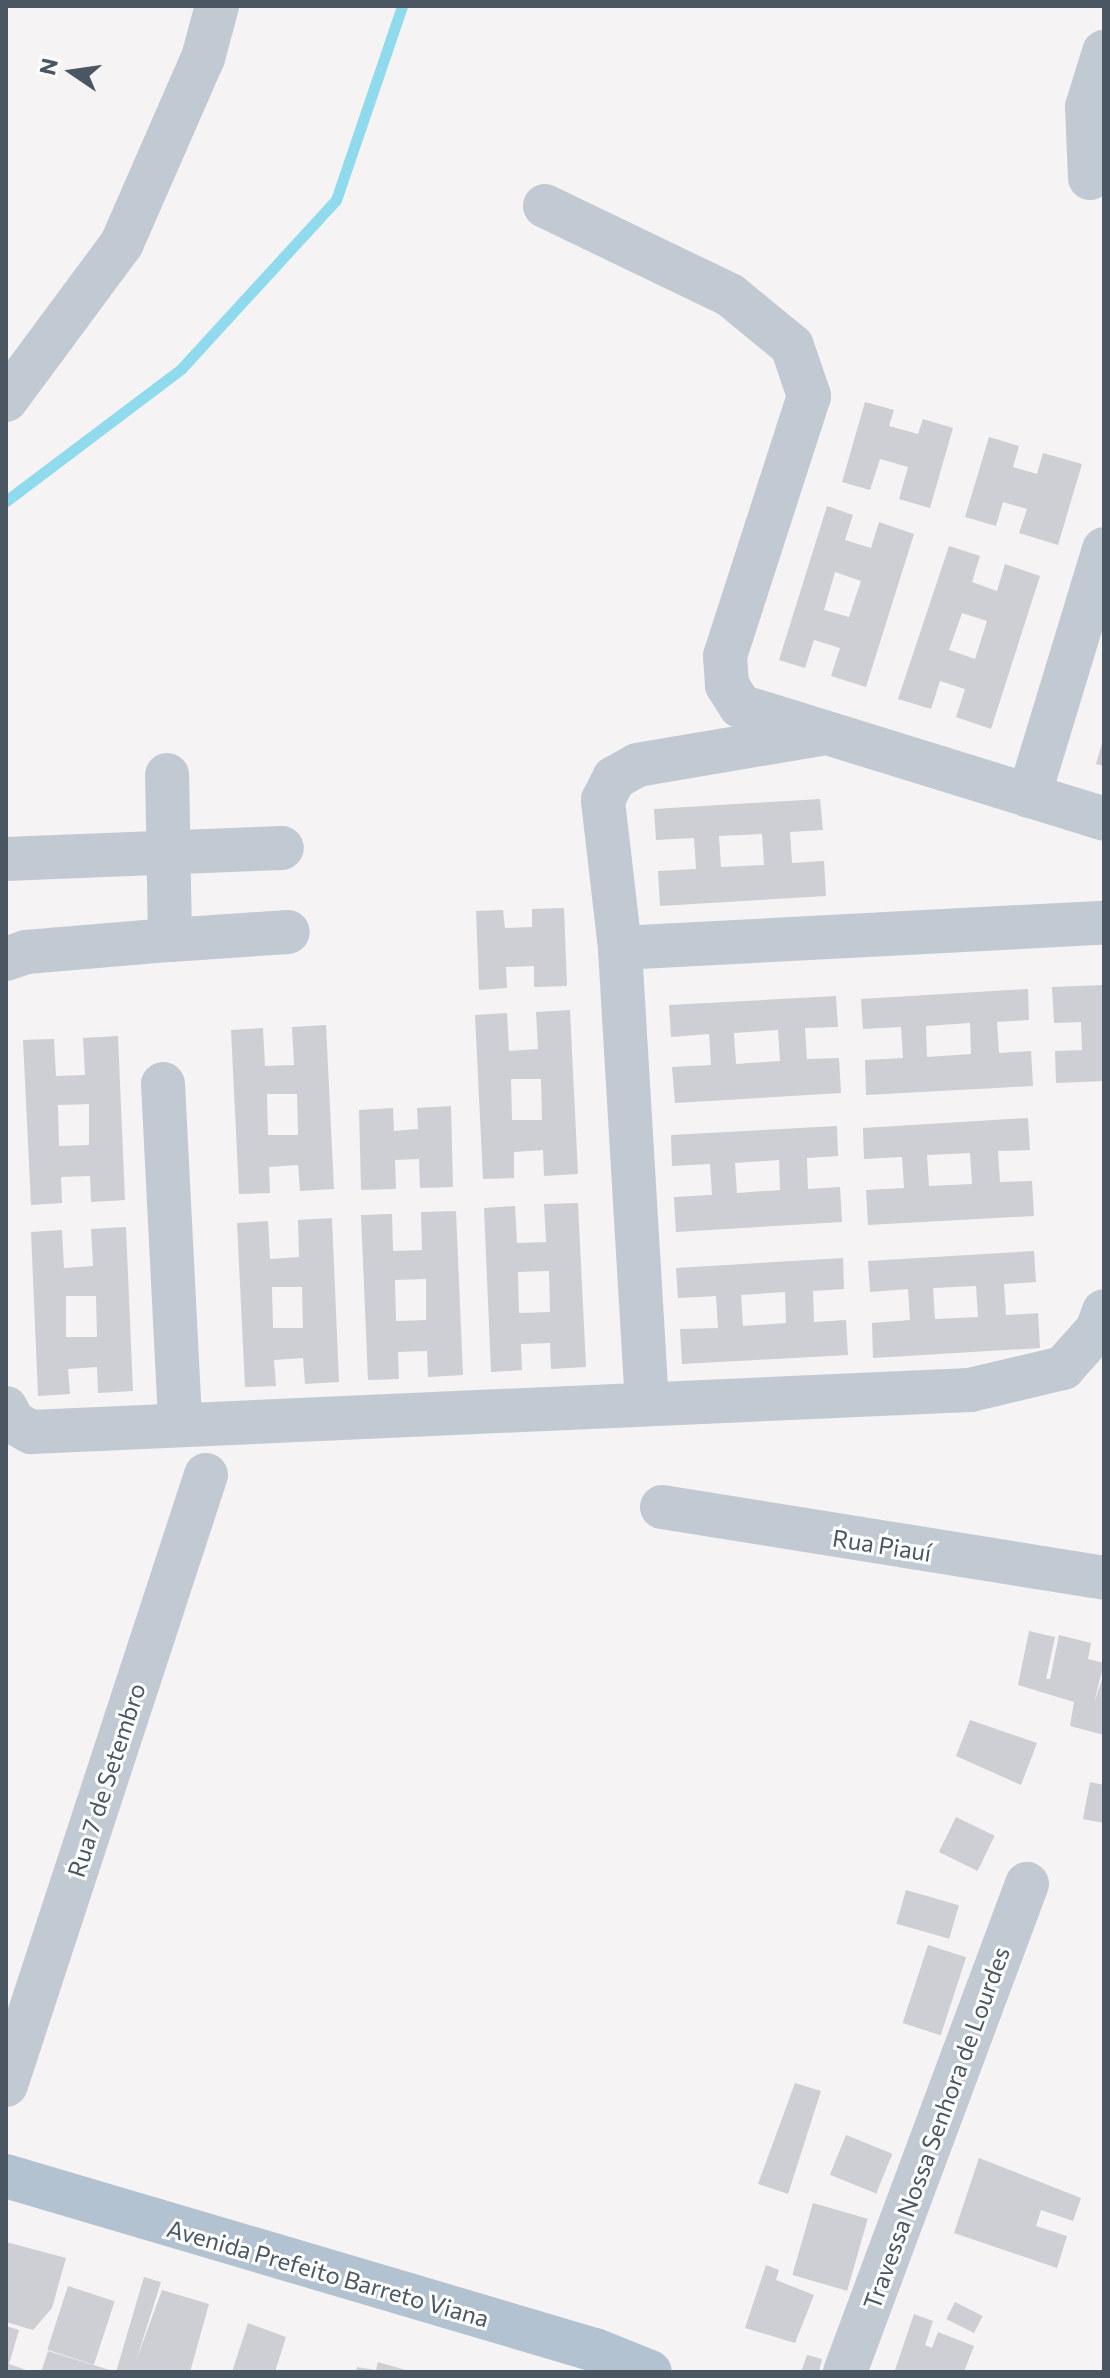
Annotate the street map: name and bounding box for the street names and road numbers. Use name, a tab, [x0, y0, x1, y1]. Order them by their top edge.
street label: Rua Piauí	[830, 1523, 934, 1567]
street label: Rua 7 de Setembro	[61, 1679, 151, 1881]
street label: Travessa Nossa Senhora de Lourdes	[857, 1943, 1015, 2313]
street label: Avenida Prefeito Barreto Viana	[164, 2213, 492, 2333]

